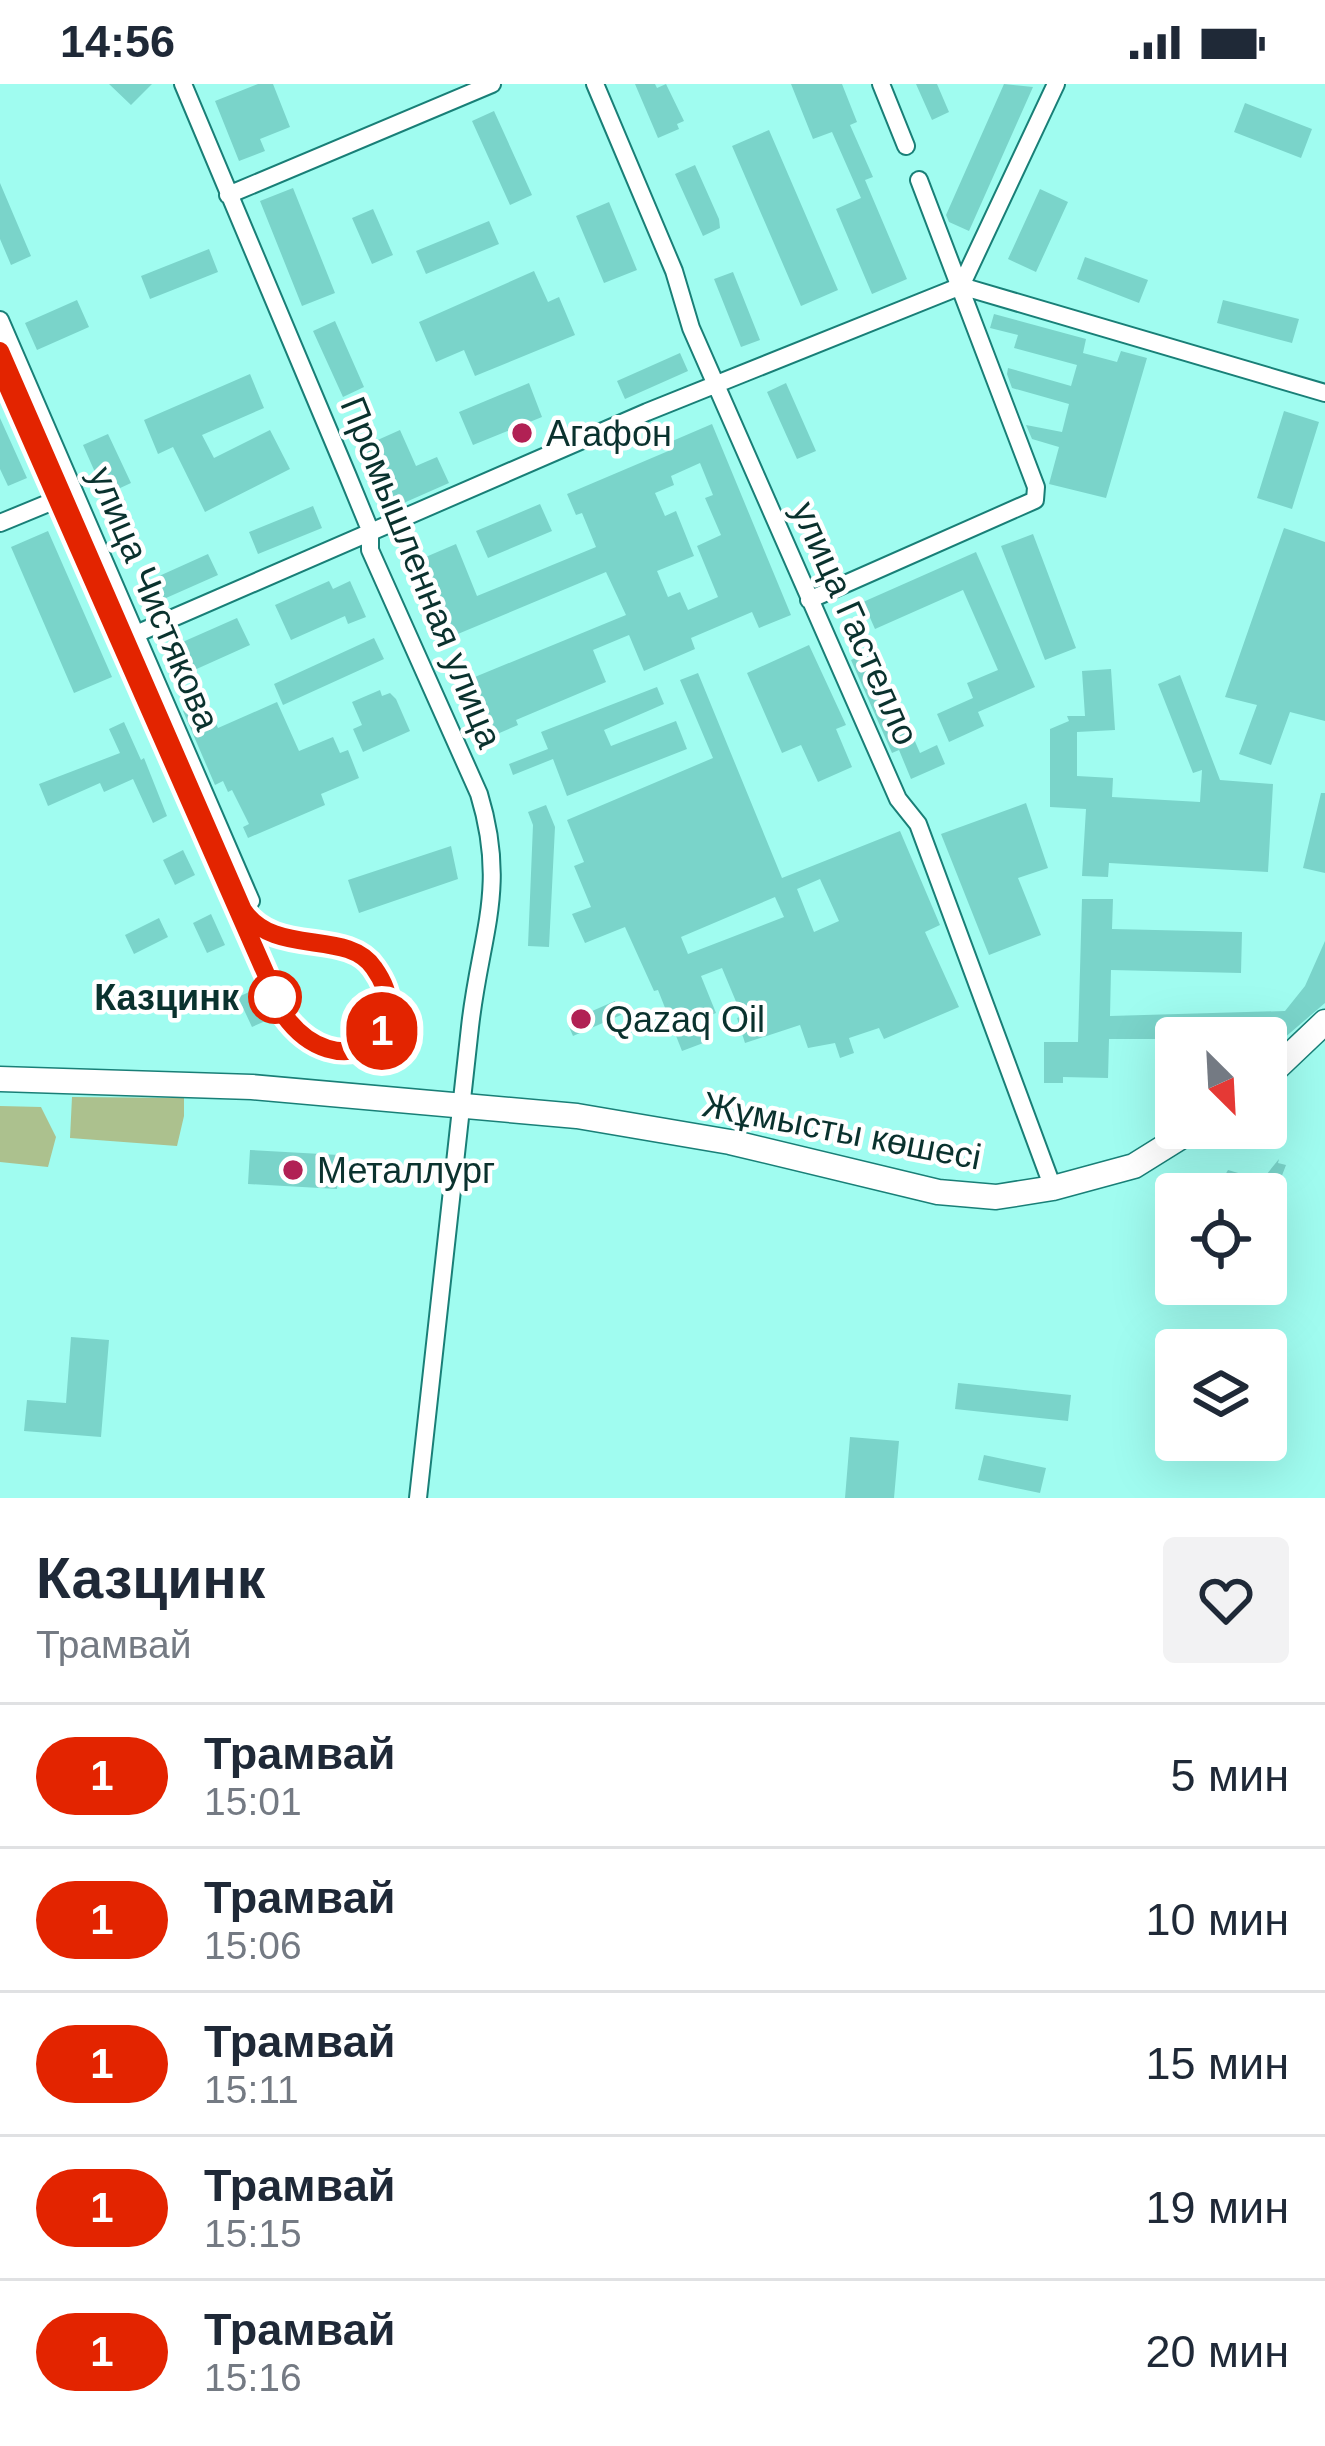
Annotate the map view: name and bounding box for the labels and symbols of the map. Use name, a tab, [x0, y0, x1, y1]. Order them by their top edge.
street label: Промышленная улица	[332, 391, 511, 754]
place label: Агафон	[546, 413, 672, 454]
marker: Агафон	[509, 420, 535, 446]
street label: улица Чистякова	[81, 460, 229, 737]
street label: улица Гастелло	[784, 495, 928, 751]
marker: Казцинк	[250, 972, 300, 1022]
place label: Казцинк	[94, 977, 240, 1018]
line badge: 1	[343, 992, 421, 1070]
place label: Qazaq Oil	[605, 999, 765, 1040]
marker: Qazaq Oil	[568, 1006, 594, 1032]
north arrow	[1155, 1017, 1287, 1149]
street label: Жұмысты көшесі	[699, 1083, 985, 1178]
place label: Металлург	[317, 1150, 495, 1191]
marker: Металлург	[280, 1157, 306, 1183]

